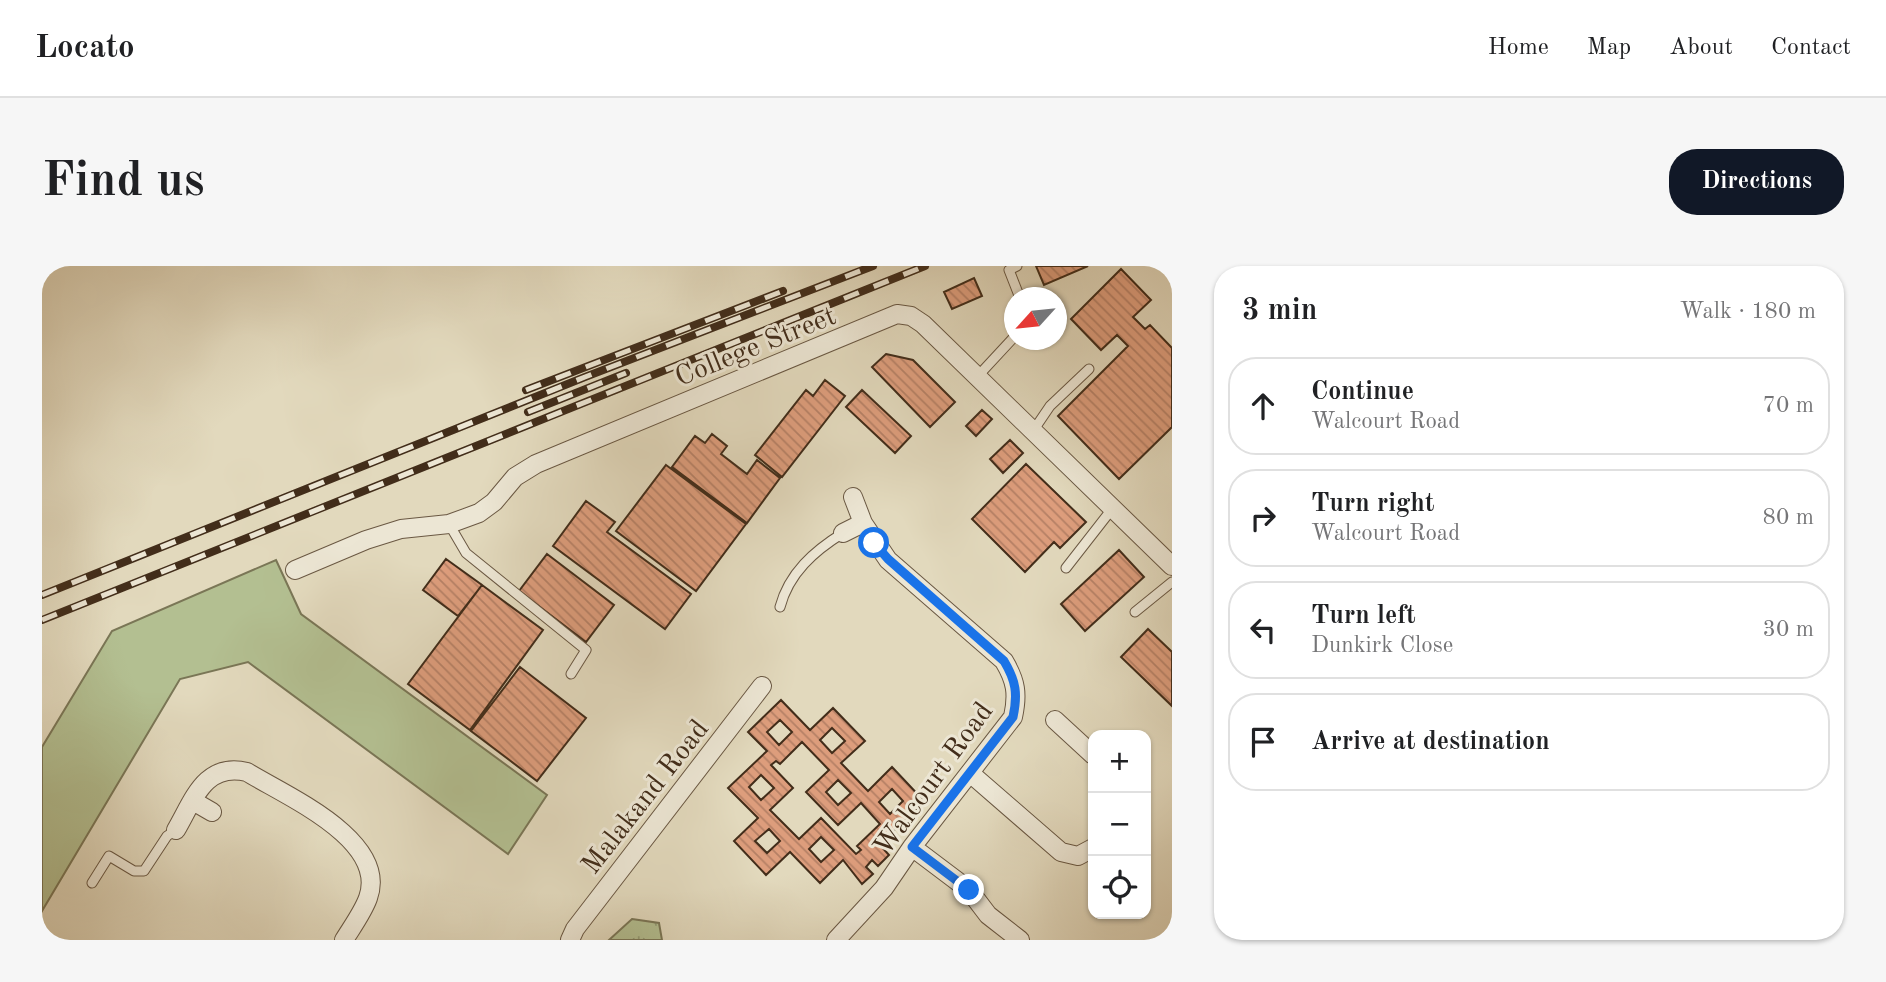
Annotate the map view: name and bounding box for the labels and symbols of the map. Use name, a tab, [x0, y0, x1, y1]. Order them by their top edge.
north arrow	[1004, 287, 1067, 350]
street label: College Street	[672, 303, 841, 393]
route start	[858, 527, 889, 558]
street label: Walcourt Road	[870, 698, 999, 861]
street label: Malakand Road	[578, 716, 715, 880]
route end	[953, 874, 984, 905]

